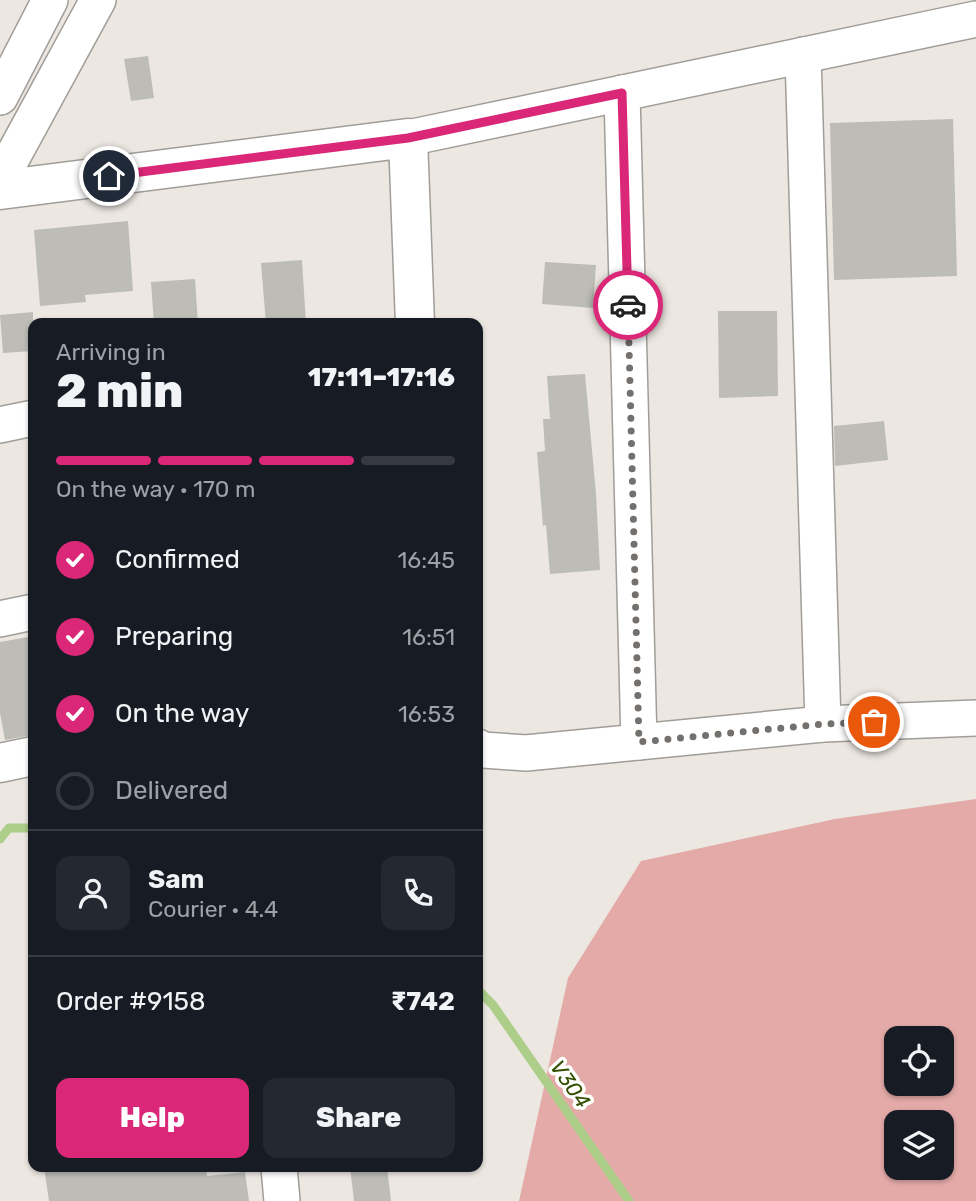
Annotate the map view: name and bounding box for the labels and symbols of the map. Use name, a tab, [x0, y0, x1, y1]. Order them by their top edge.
pin	[79, 146, 139, 206]
courier	[593, 270, 663, 340]
pin	[844, 692, 904, 752]
water label: V304	[545, 1055, 596, 1112]

